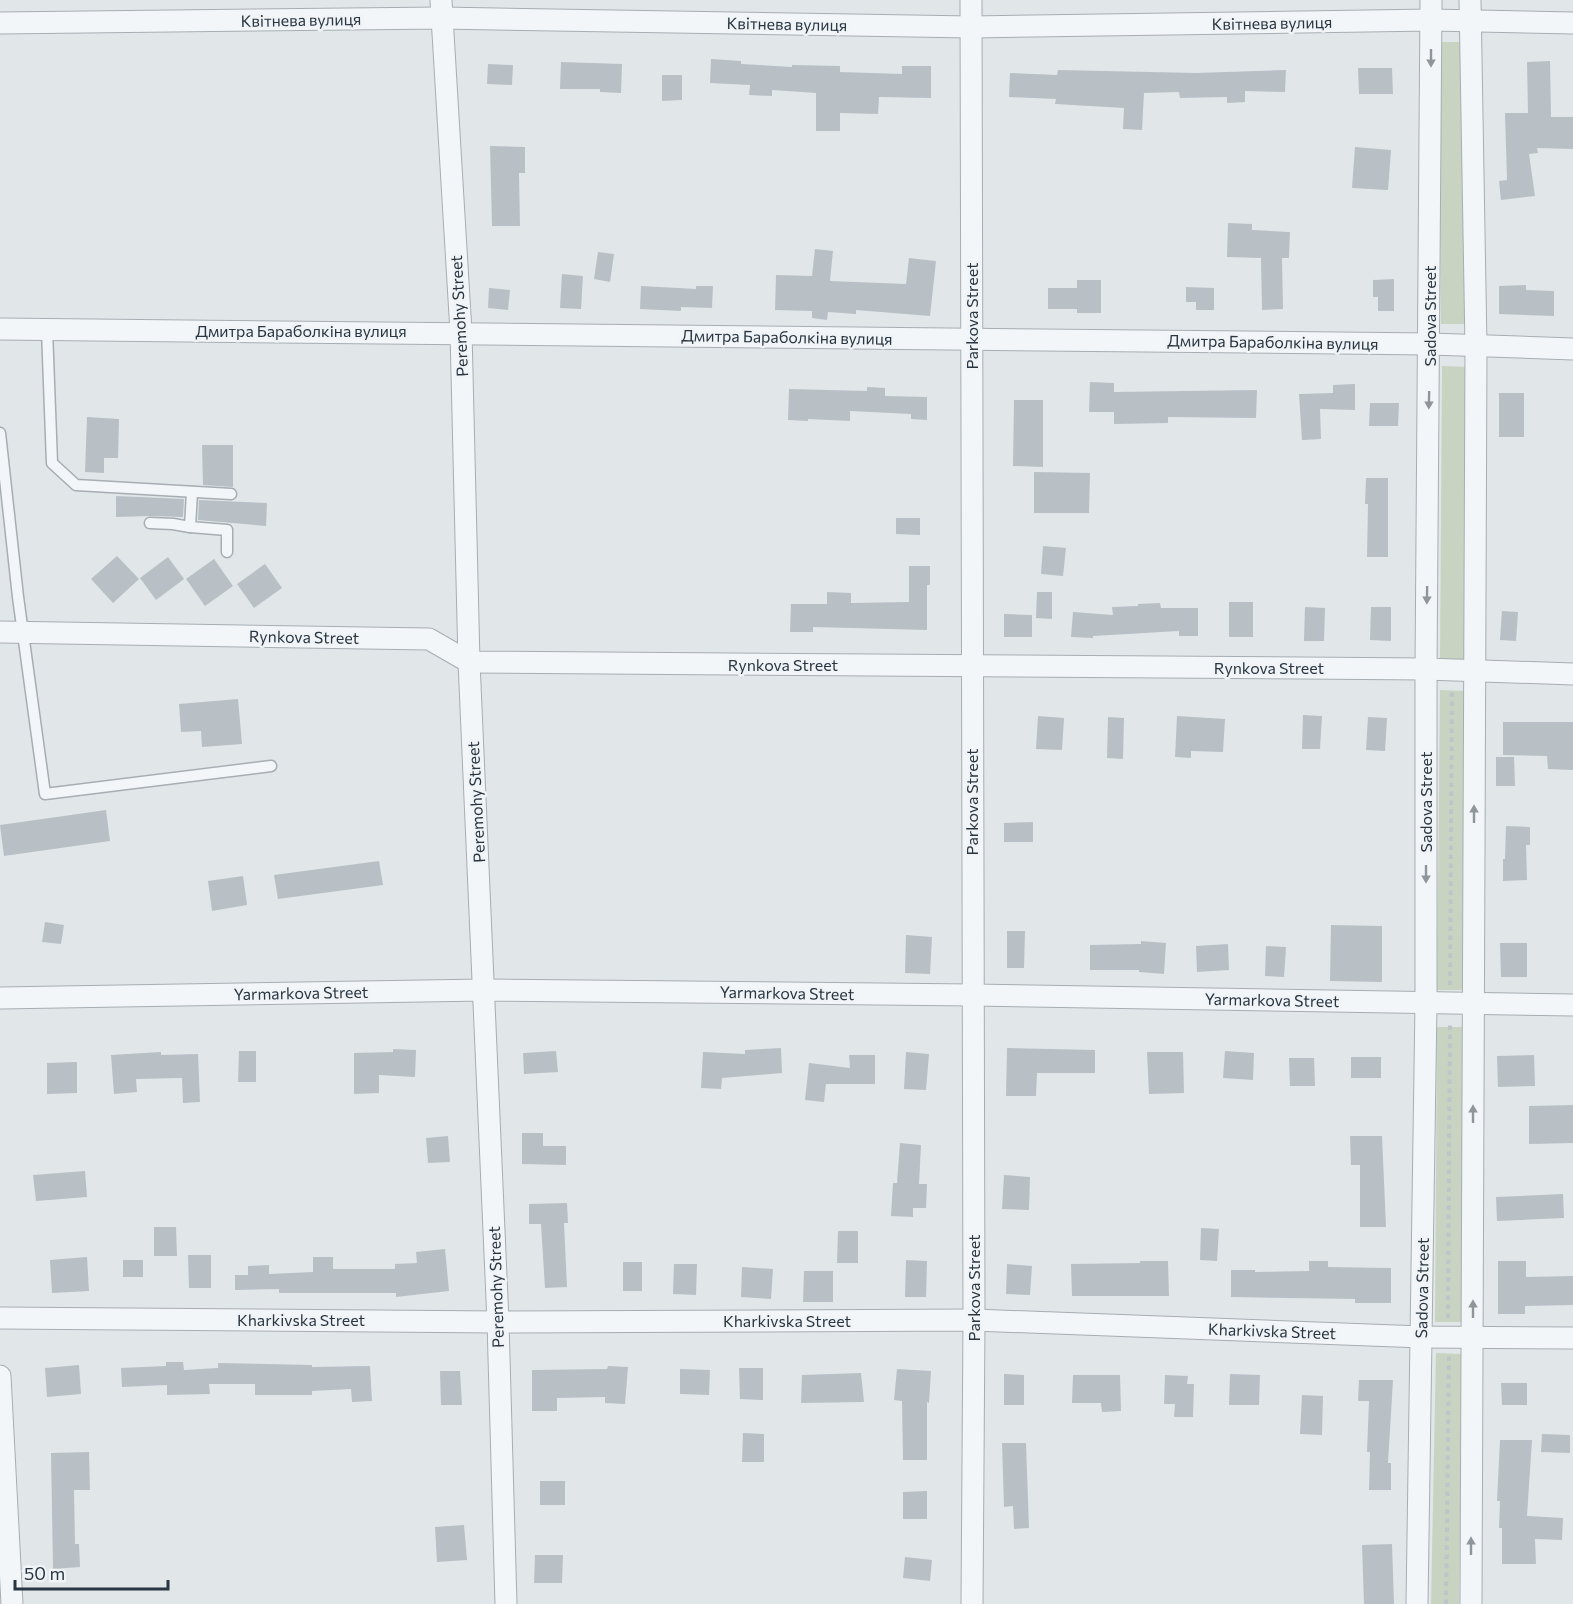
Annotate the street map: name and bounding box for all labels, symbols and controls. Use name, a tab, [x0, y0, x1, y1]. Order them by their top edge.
street label: Квітнева вулиця	[241, 9, 361, 30]
street label: Квітнева вулиця	[1212, 12, 1332, 33]
street label: Квітнева вулиця	[727, 13, 847, 34]
one-way arrow	[1426, 49, 1436, 68]
street label: Peremohy Street	[446, 254, 471, 377]
street label: Parkova Street	[962, 262, 981, 370]
street label: Sadova Street	[1420, 265, 1439, 366]
street label: Дмитра Бараболкіна вулиця	[195, 321, 407, 340]
street label: Дмитра Бараболкіна вулиця	[681, 325, 893, 348]
street label: Дмитра Бараболкіна вулиця	[1167, 330, 1379, 353]
one-way arrow	[1424, 391, 1434, 410]
one-way arrow	[1422, 586, 1431, 605]
street label: Rynkova Street	[249, 626, 360, 647]
street label: Rynkova Street	[728, 655, 839, 674]
street label: Rynkova Street	[1214, 658, 1325, 677]
street label: Peremohy Street	[463, 740, 488, 863]
street label: Parkova Street	[962, 748, 981, 856]
street label: Sadova Street	[1416, 751, 1435, 852]
one-way arrow	[1469, 804, 1479, 823]
one-way arrow	[1421, 865, 1431, 884]
street label: Yarmarkova Street	[234, 982, 369, 1003]
street label: Yarmarkova Street	[720, 982, 855, 1003]
street label: Yarmarkova Street	[1205, 989, 1340, 1010]
one-way arrow	[1468, 1104, 1478, 1123]
street label: Peremohy Street	[484, 1225, 507, 1348]
street label: Parkova Street	[964, 1234, 983, 1342]
street label: Sadova Street	[1411, 1237, 1432, 1339]
one-way arrow	[1468, 1299, 1477, 1318]
street label: Kharkivska Street	[237, 1310, 366, 1329]
street label: Kharkivska Street	[723, 1311, 852, 1330]
street label: Kharkivska Street	[1208, 1319, 1337, 1342]
one-way arrow	[1466, 1536, 1476, 1555]
scale bar	[15, 1553, 168, 1591]
text: 50 m	[24, 1562, 65, 1584]

